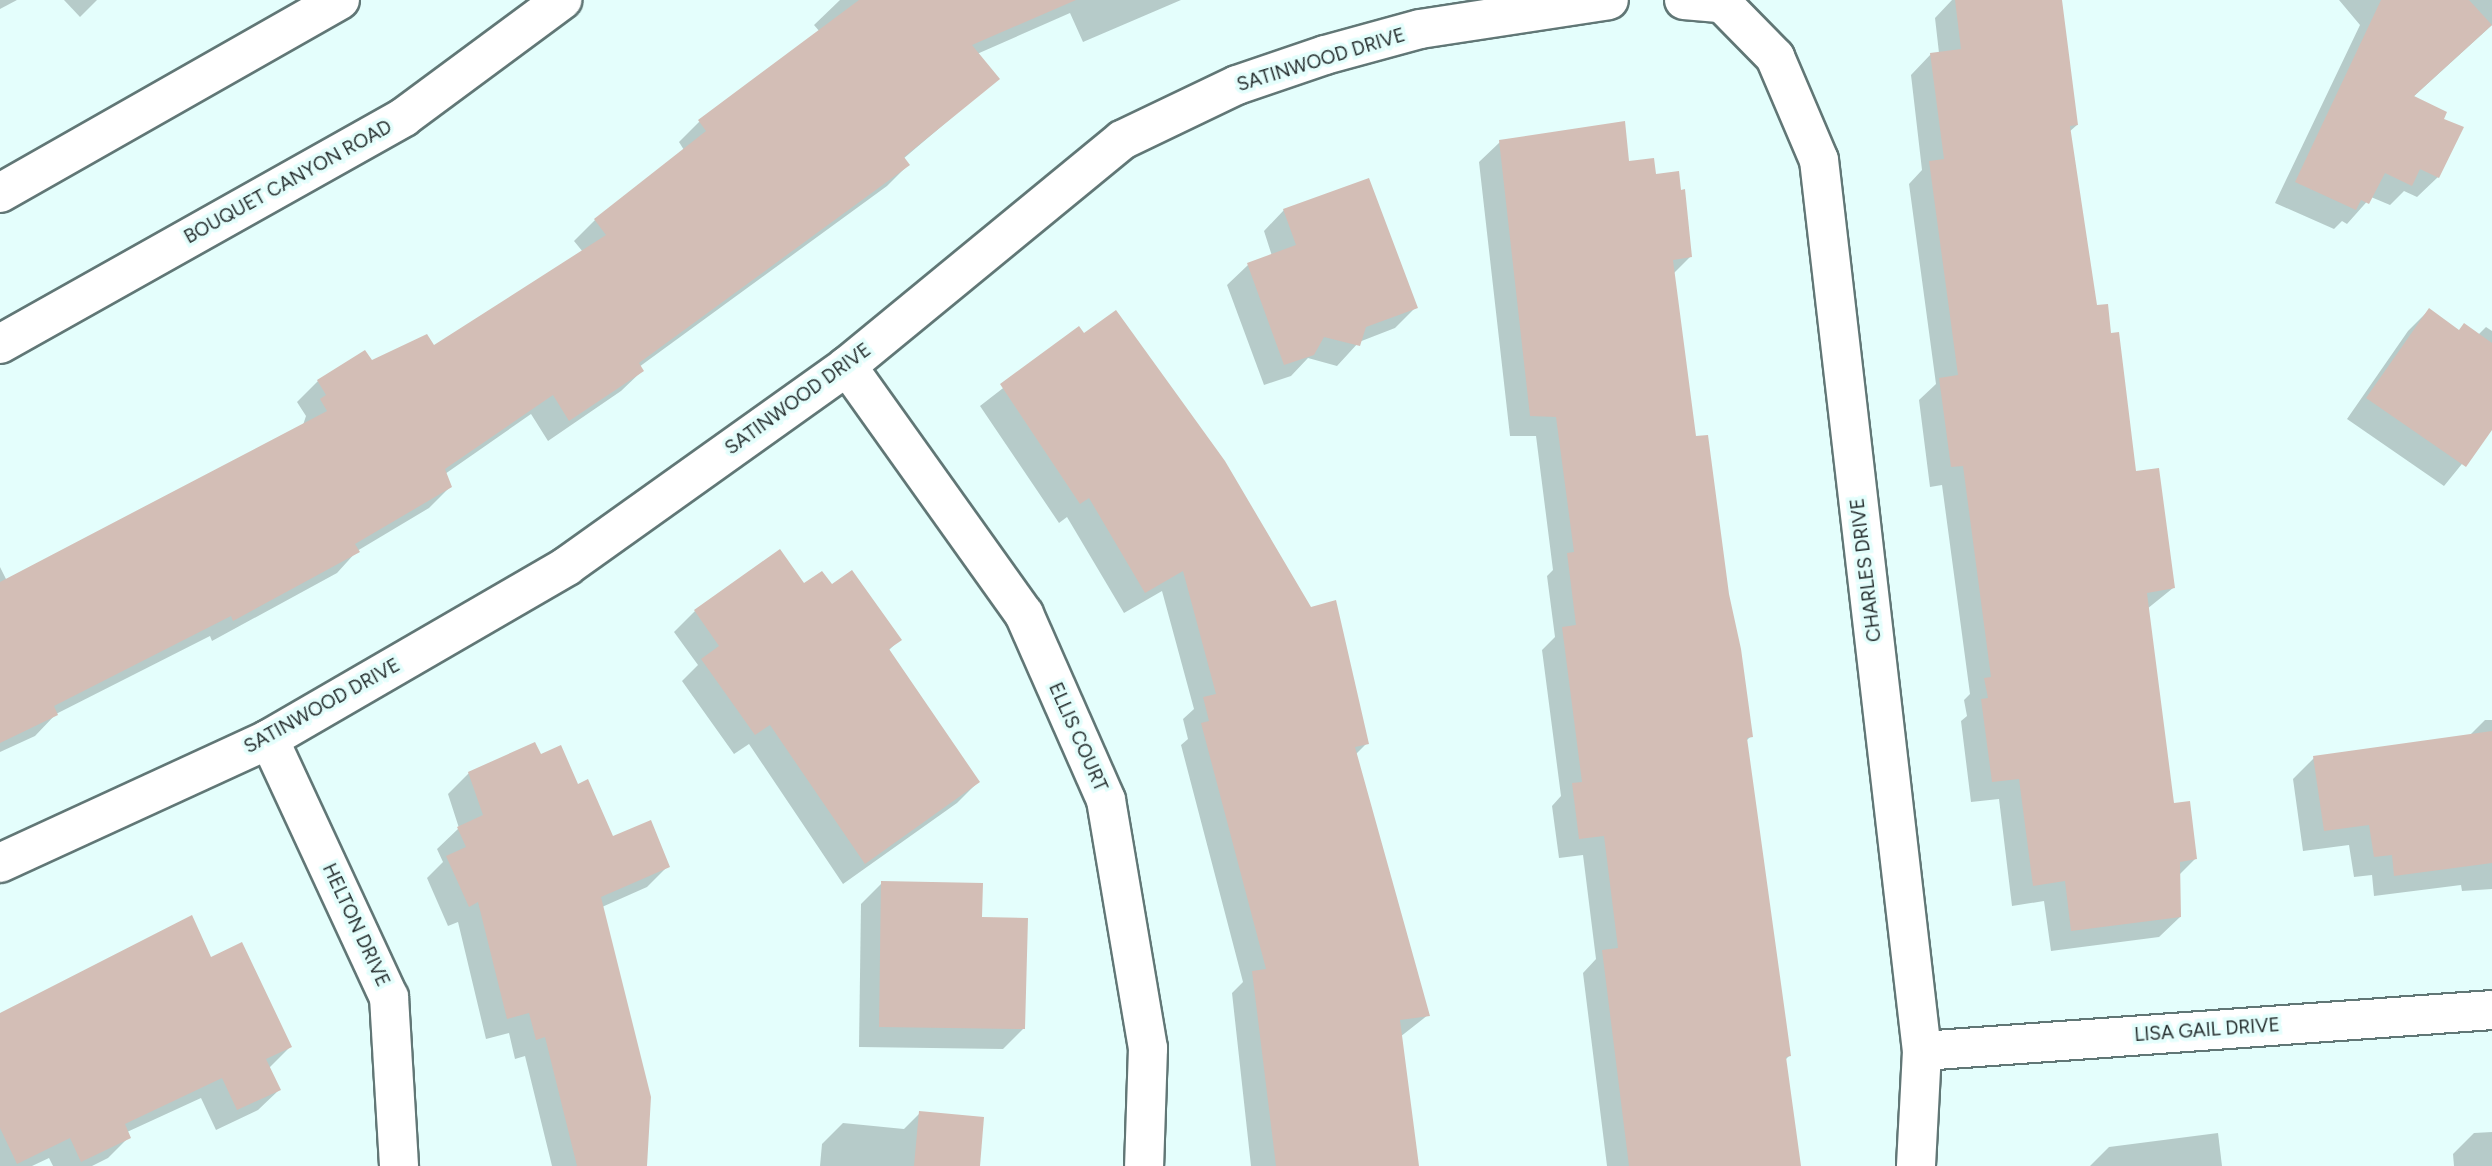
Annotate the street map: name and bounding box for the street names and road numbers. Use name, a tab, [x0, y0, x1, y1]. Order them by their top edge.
street label: SATINWOOD DRIVE	[1234, 24, 1408, 96]
street label: BOUQUET CANYON ROAD	[180, 115, 396, 249]
street label: SATINWOOD DRIVE	[721, 338, 875, 460]
street label: CHARLES DRIVE	[1846, 497, 1886, 643]
street label: SATINWOOD DRIVE	[240, 654, 404, 758]
street label: ELLIS COURT	[1044, 679, 1112, 795]
street label: HELTON DRIVE	[318, 860, 394, 990]
street label: LISA GAIL DRIVE	[2134, 1014, 2280, 1046]

